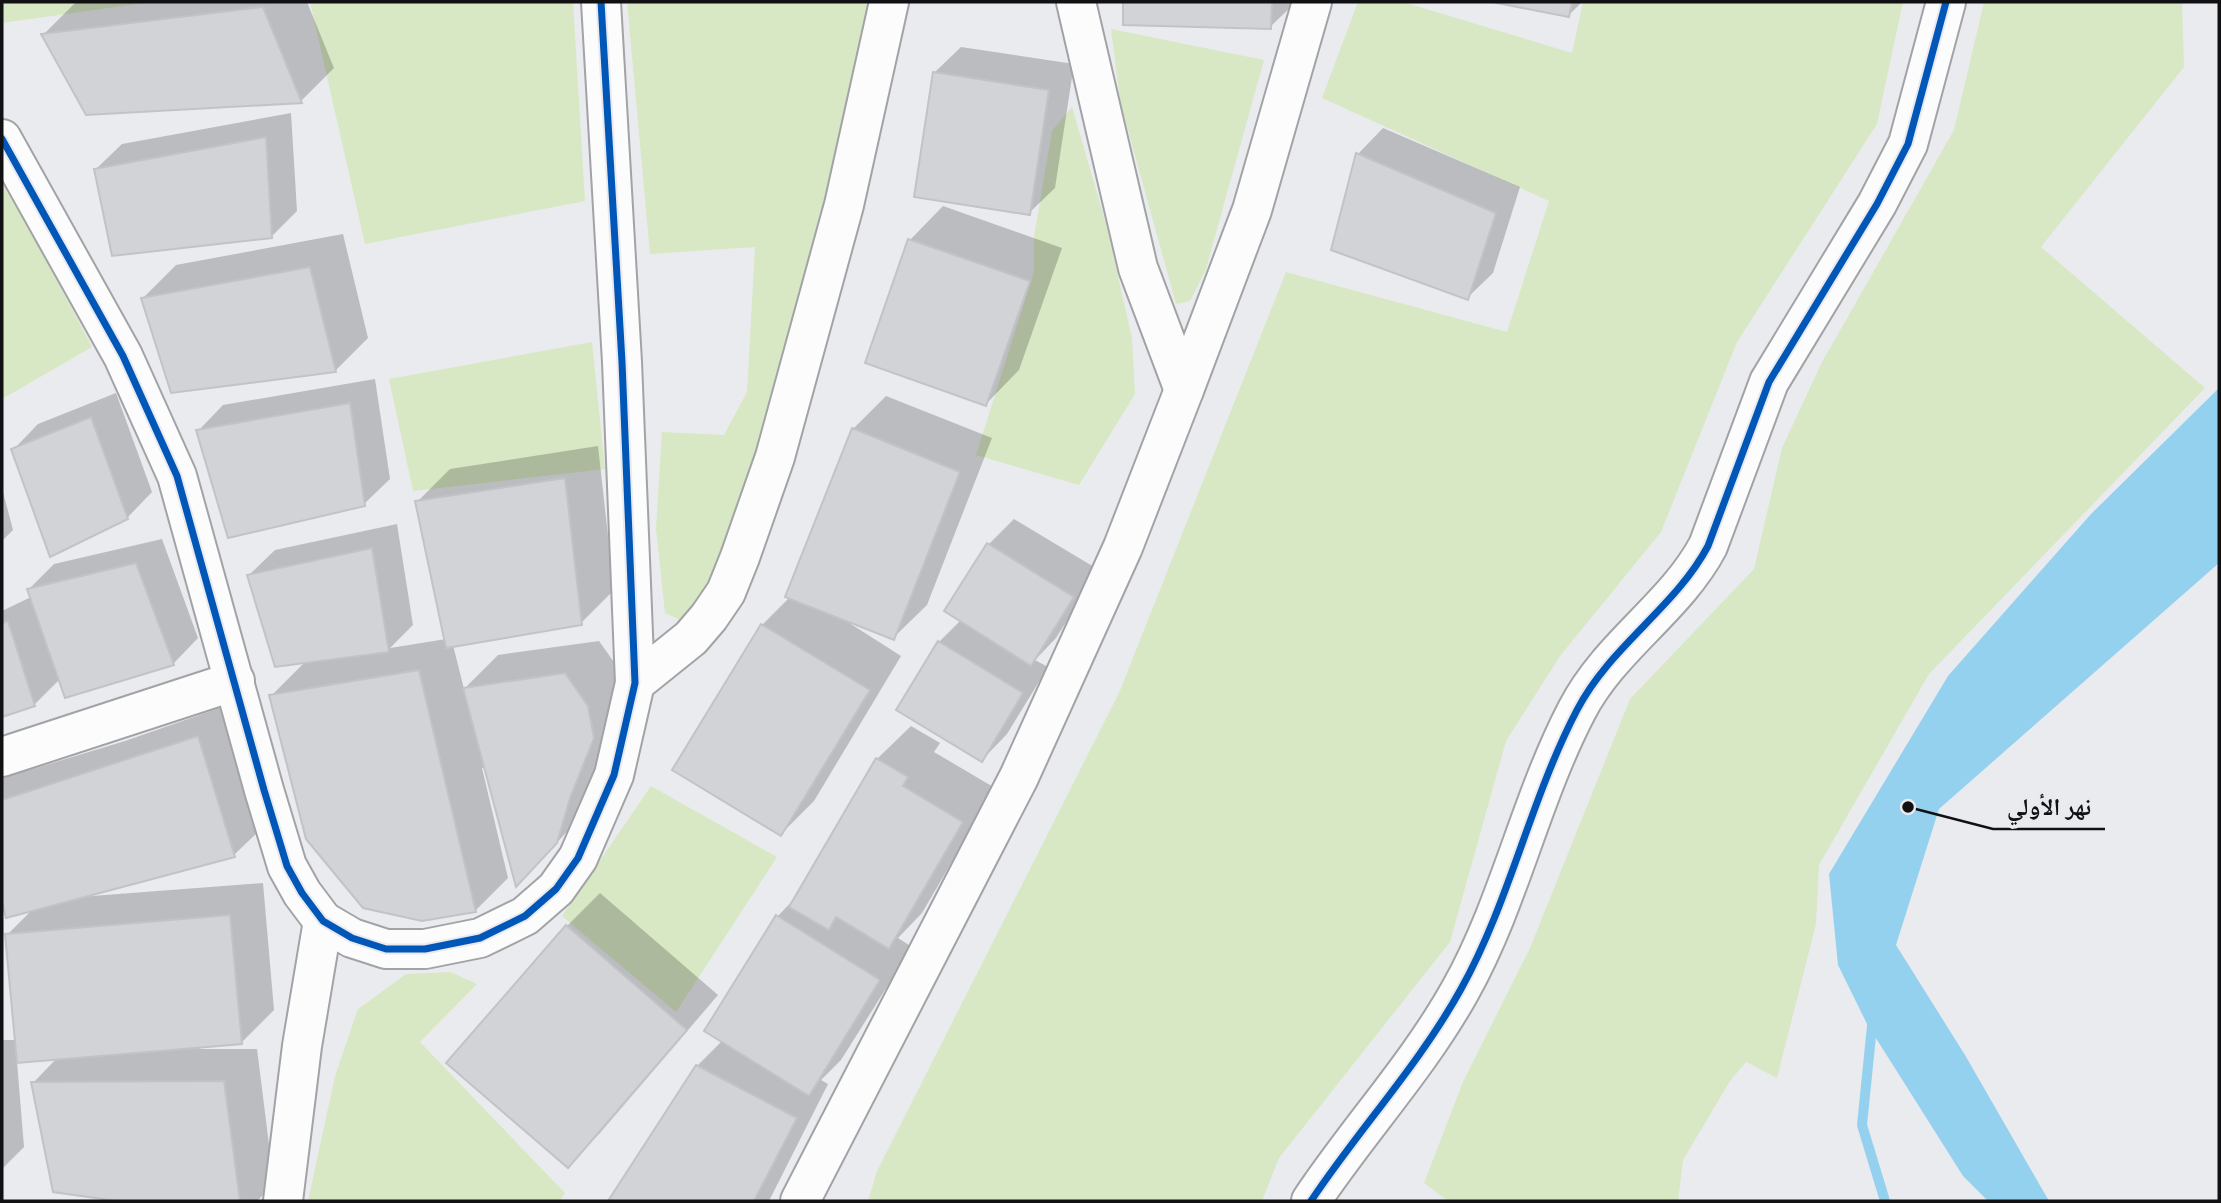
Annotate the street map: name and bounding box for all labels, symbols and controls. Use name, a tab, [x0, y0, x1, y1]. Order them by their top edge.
callout: نهر الأولي	[1993, 784, 2105, 829]
text: نهر الأولي	[2007, 791, 2091, 826]

